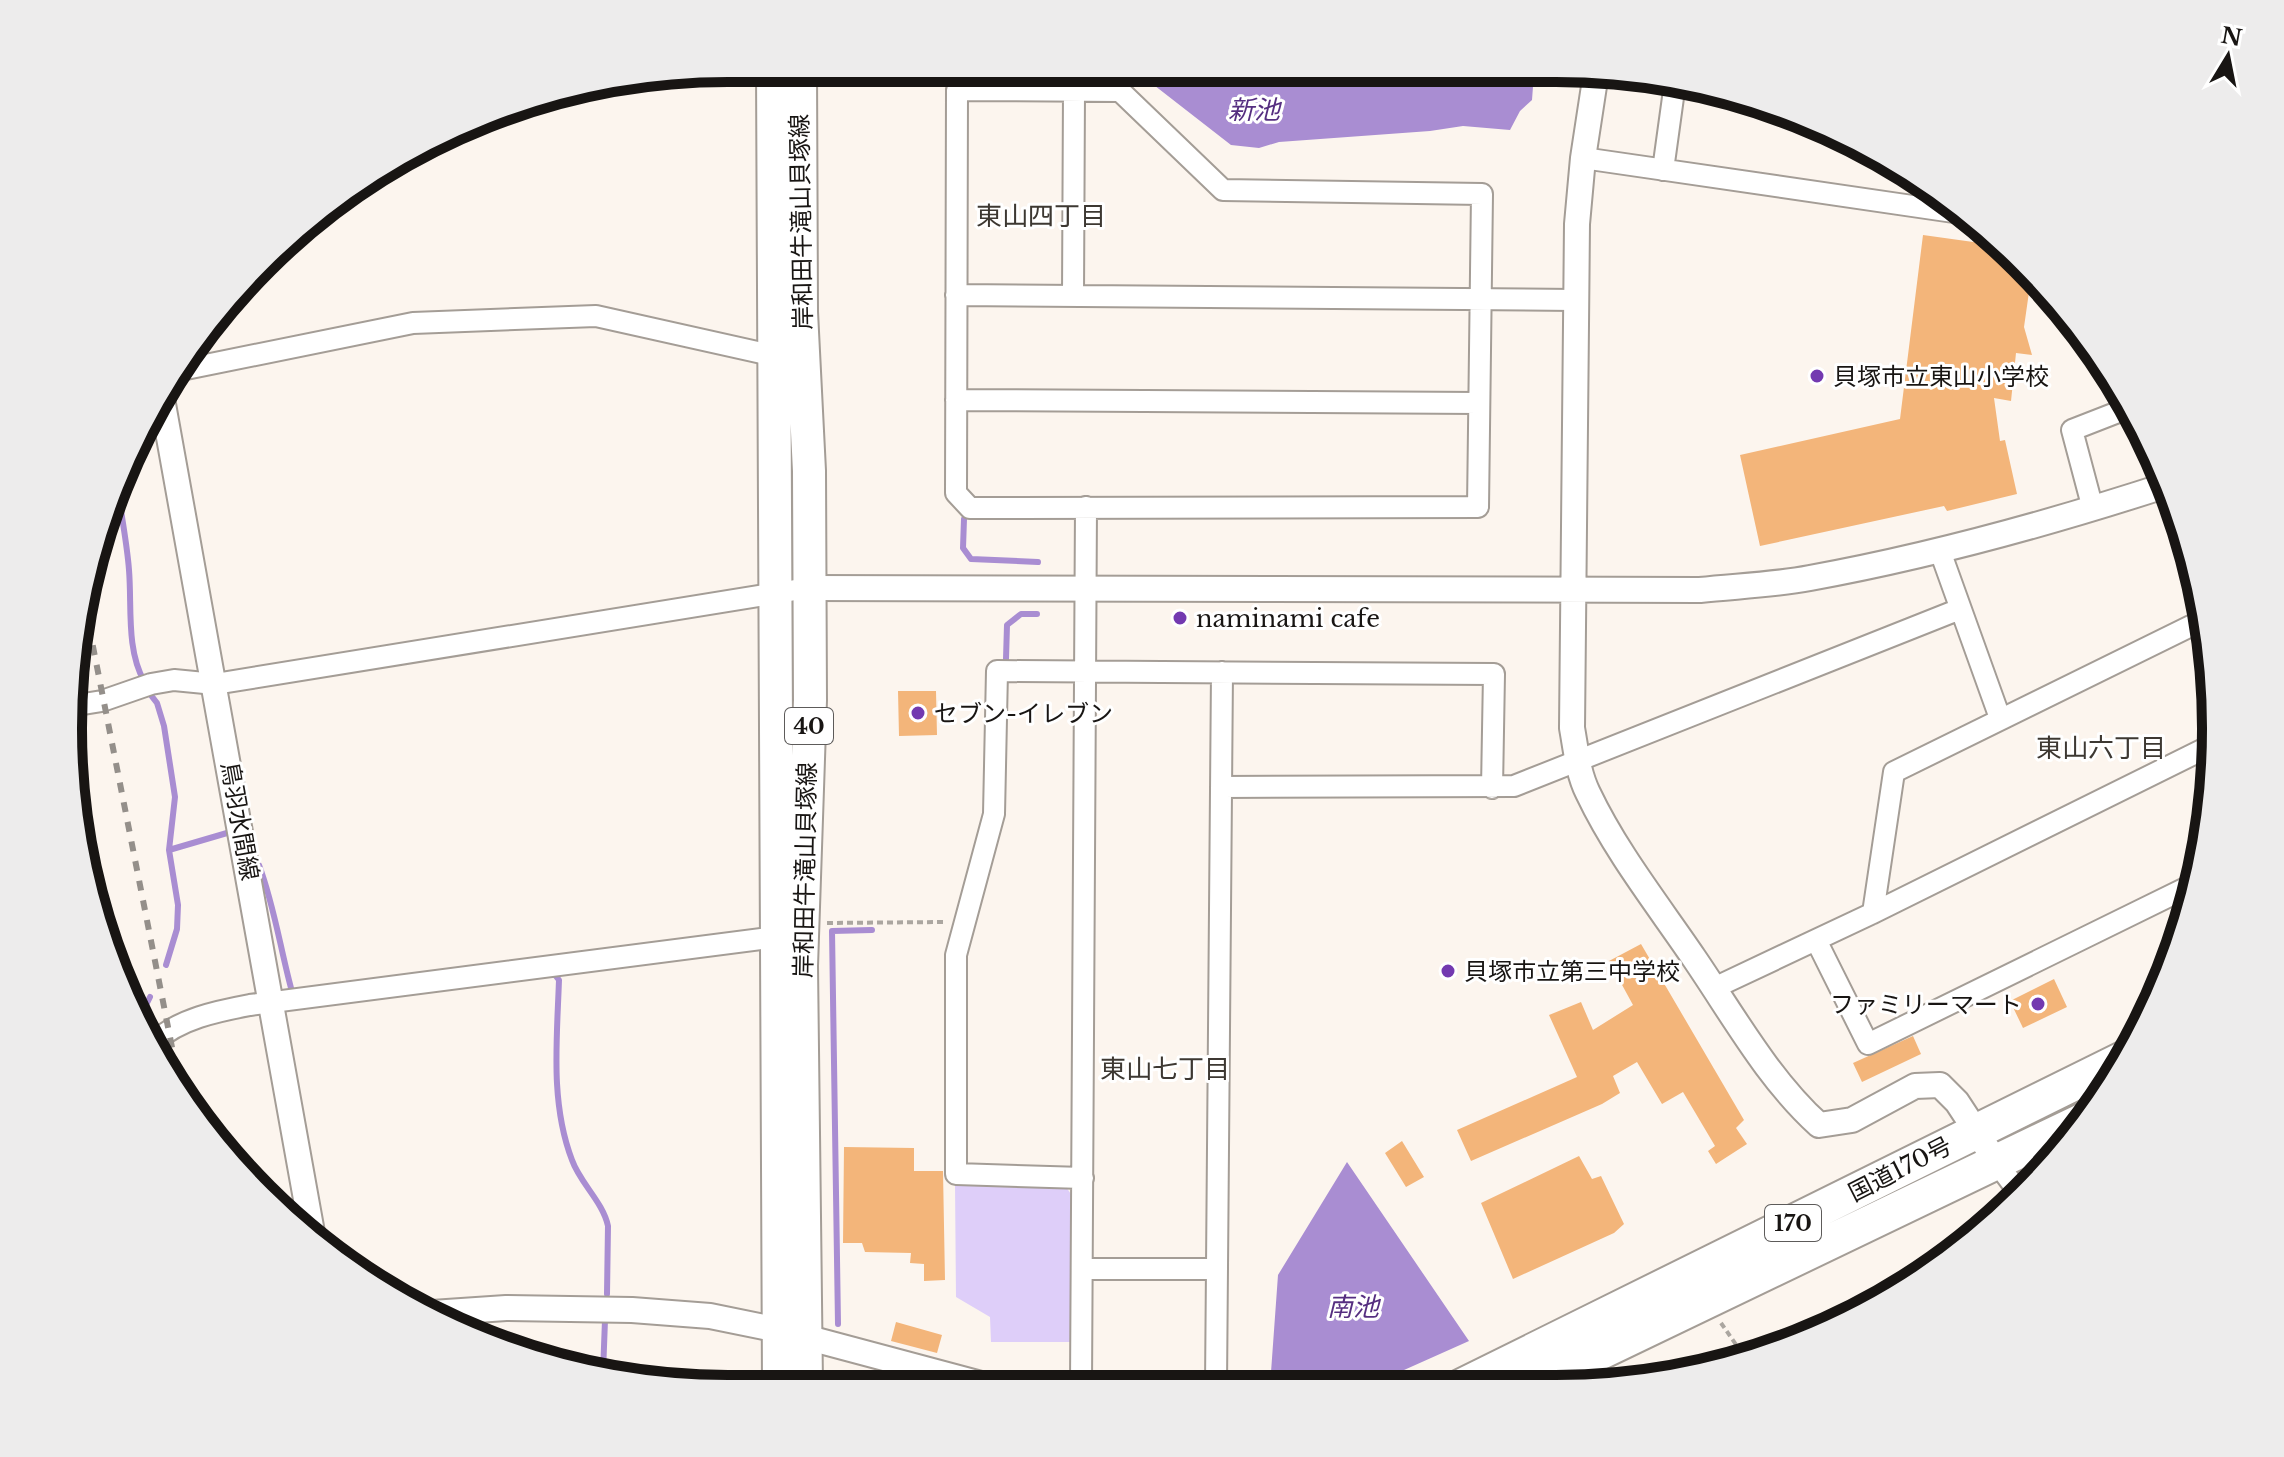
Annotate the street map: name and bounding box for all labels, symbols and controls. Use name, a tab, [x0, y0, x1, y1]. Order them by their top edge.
north arrow	[2188, 16, 2268, 96]
text: N	[2219, 22, 2244, 52]
water label: 新池	[1228, 94, 1283, 126]
street label: 岸和田牛滝山貝塚線	[785, 114, 817, 330]
district label: 東山四丁目	[976, 200, 1106, 232]
place label: 貝塚市立東山小学校	[1833, 362, 2049, 391]
marker: 貝塚市立東山小学校	[1808, 367, 1826, 385]
place label: naminami cafe	[1196, 604, 1380, 633]
marker: naminami cafe	[1171, 609, 1189, 627]
place label: セブン-イレブン	[934, 699, 1113, 728]
marker: セブン-イレブン	[909, 704, 927, 722]
road number: 40	[785, 708, 833, 744]
district label: 東山六丁目	[2036, 732, 2166, 764]
street label: 鳥羽水間線	[215, 759, 265, 883]
street label: 岸和田牛滝山貝塚線	[789, 762, 821, 978]
place label: 貝塚市立第三中学校	[1464, 957, 1680, 986]
marker: 貝塚市立第三中学校	[1439, 962, 1457, 980]
place label: ファミリーマート	[1830, 990, 2022, 1019]
marker: ファミリーマート	[2029, 995, 2047, 1013]
district label: 東山七丁目	[1100, 1053, 1230, 1085]
street label: 国道170号	[1844, 1131, 1956, 1207]
road number: 170	[1765, 1205, 1821, 1241]
water label: 南池	[1327, 1291, 1382, 1323]

